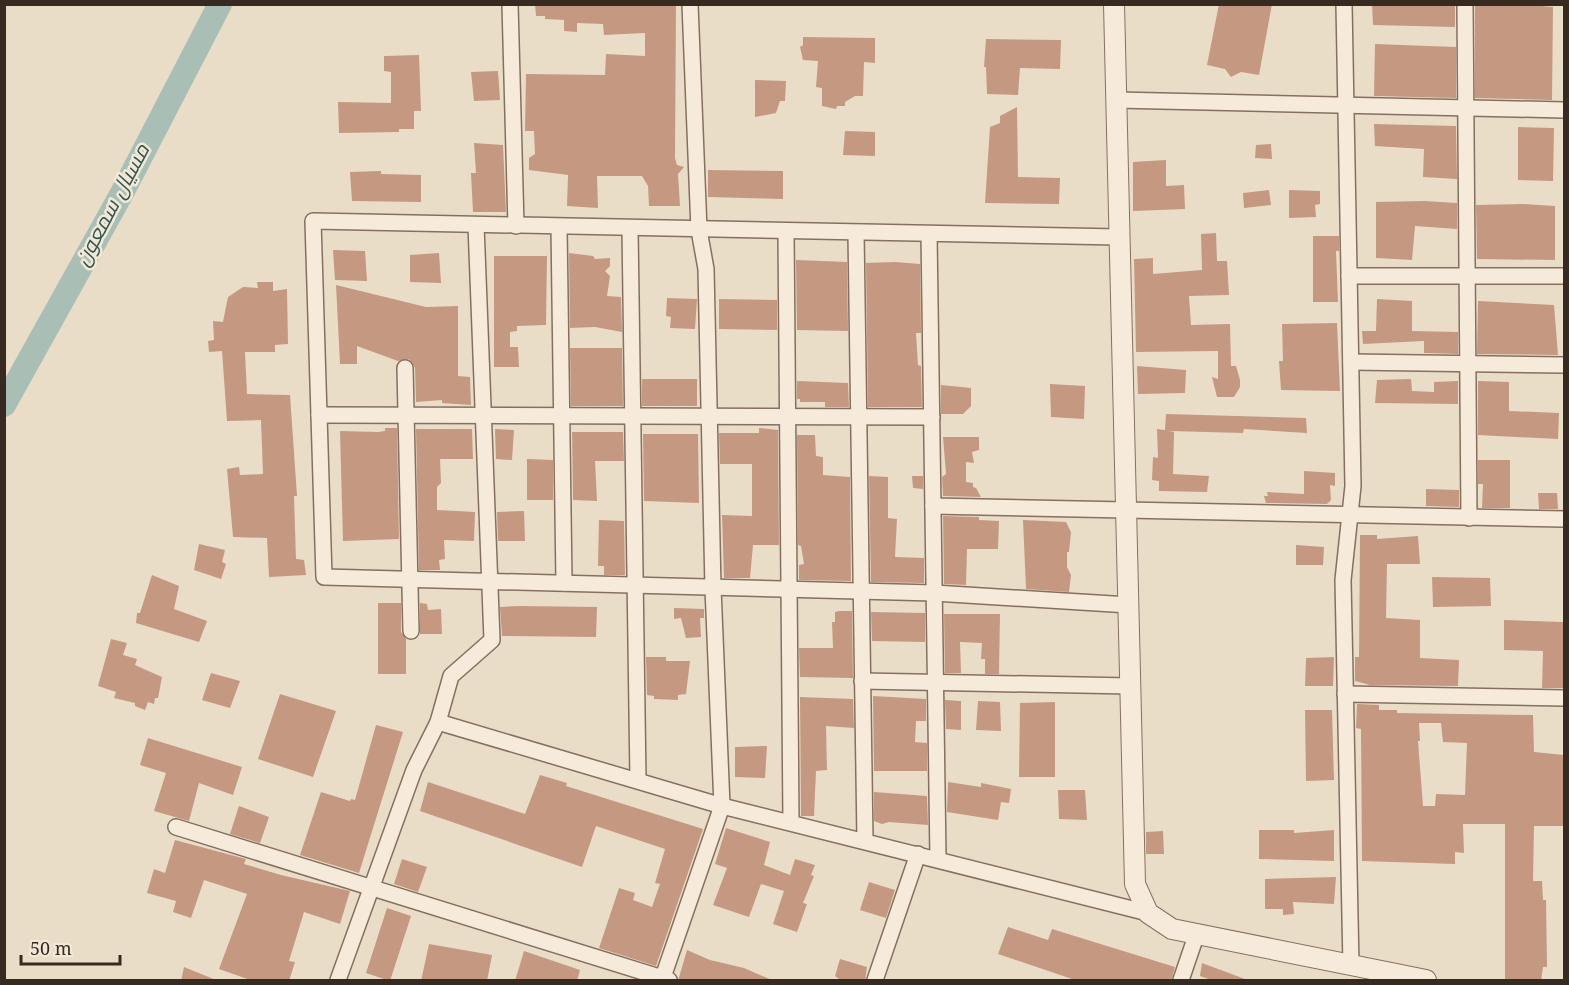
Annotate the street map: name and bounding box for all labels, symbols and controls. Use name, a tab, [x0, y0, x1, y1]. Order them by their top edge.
water label: مسيال سمعون	[67, 138, 155, 270]
scale bar	[21, 928, 120, 966]
text: 50 m	[30, 936, 72, 960]

